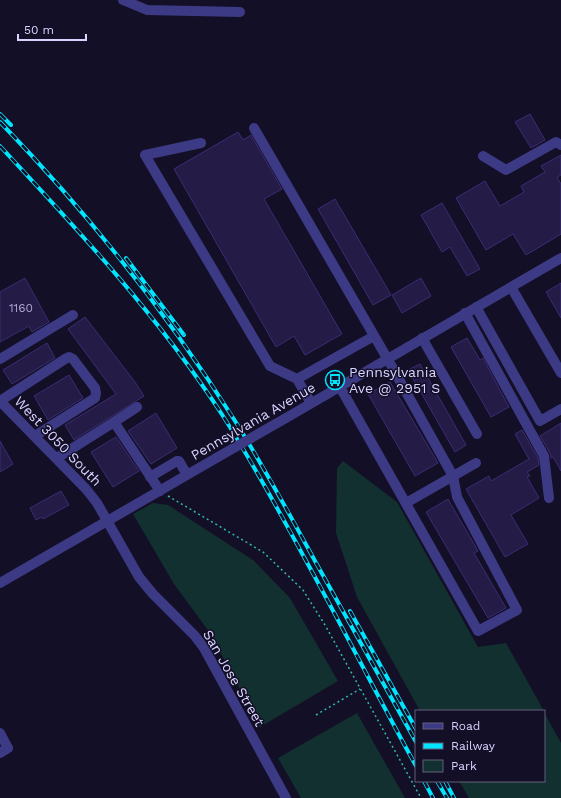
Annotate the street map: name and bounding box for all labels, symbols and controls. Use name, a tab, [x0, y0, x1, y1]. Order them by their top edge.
scale bar	[18, 16, 86, 42]
text: 50 m	[24, 23, 54, 37]
house number: 1160	[9, 301, 33, 315]
place label: Pennsylvania Ave @ 2951 S	[349, 364, 440, 396]
bus stop icon: Pennsylvania Ave @ 2951 S	[324, 369, 346, 391]
street label: Pennsylvania Avenue	[188, 379, 318, 463]
street label: West 3050 South	[11, 393, 105, 489]
street label: San Jose Street	[200, 627, 268, 729]
legend	[415, 710, 545, 782]
text: Road	[451, 719, 480, 733]
text: Railway	[451, 739, 496, 753]
text: Park	[451, 759, 477, 773]

